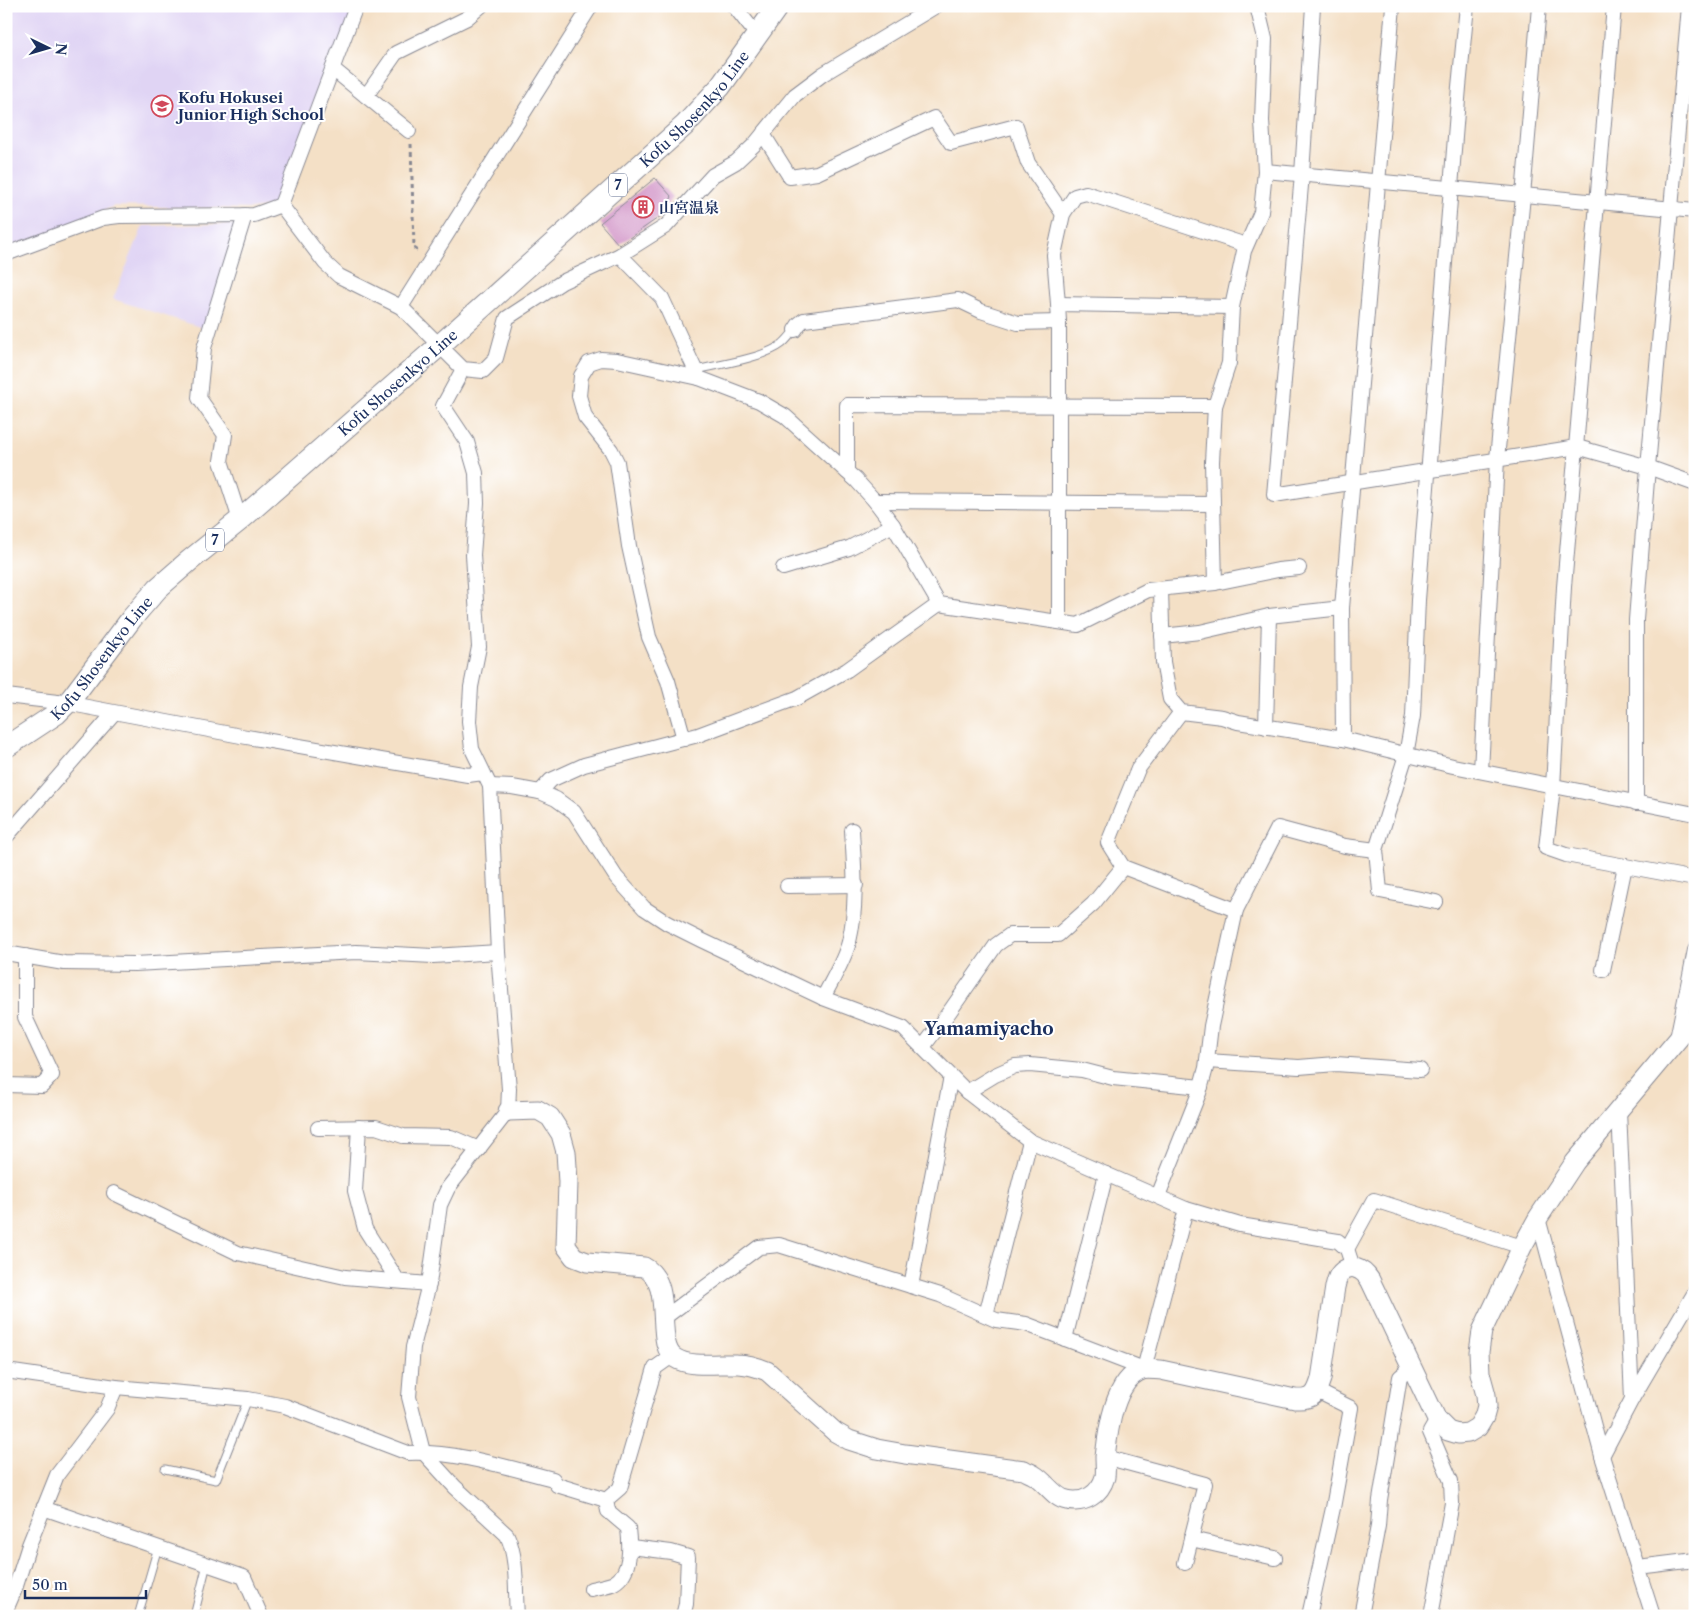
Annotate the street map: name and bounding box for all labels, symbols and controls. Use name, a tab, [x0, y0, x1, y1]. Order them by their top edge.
north arrow	[22, 22, 72, 72]
text: N	[51, 42, 70, 56]
street label: Kofu Shosenkyo Line	[635, 47, 753, 171]
place label: Kofu Hokusei Junior High School	[175, 88, 324, 124]
school or university icon: Kofu Hokusei Junior High School	[150, 94, 174, 118]
road number: 7	[609, 174, 627, 196]
building icon: 山宮温泉	[631, 195, 655, 219]
place label: 山宮温泉	[659, 198, 719, 217]
street label: Kofu Shosenkyo Line	[334, 325, 461, 440]
road number: 7	[206, 528, 224, 552]
street label: Kofu Shosenkyo Line	[46, 592, 156, 724]
district label: Yamamiyacho	[923, 1018, 1054, 1040]
scale bar	[25, 1567, 146, 1599]
text: 50 m	[32, 1575, 68, 1594]

